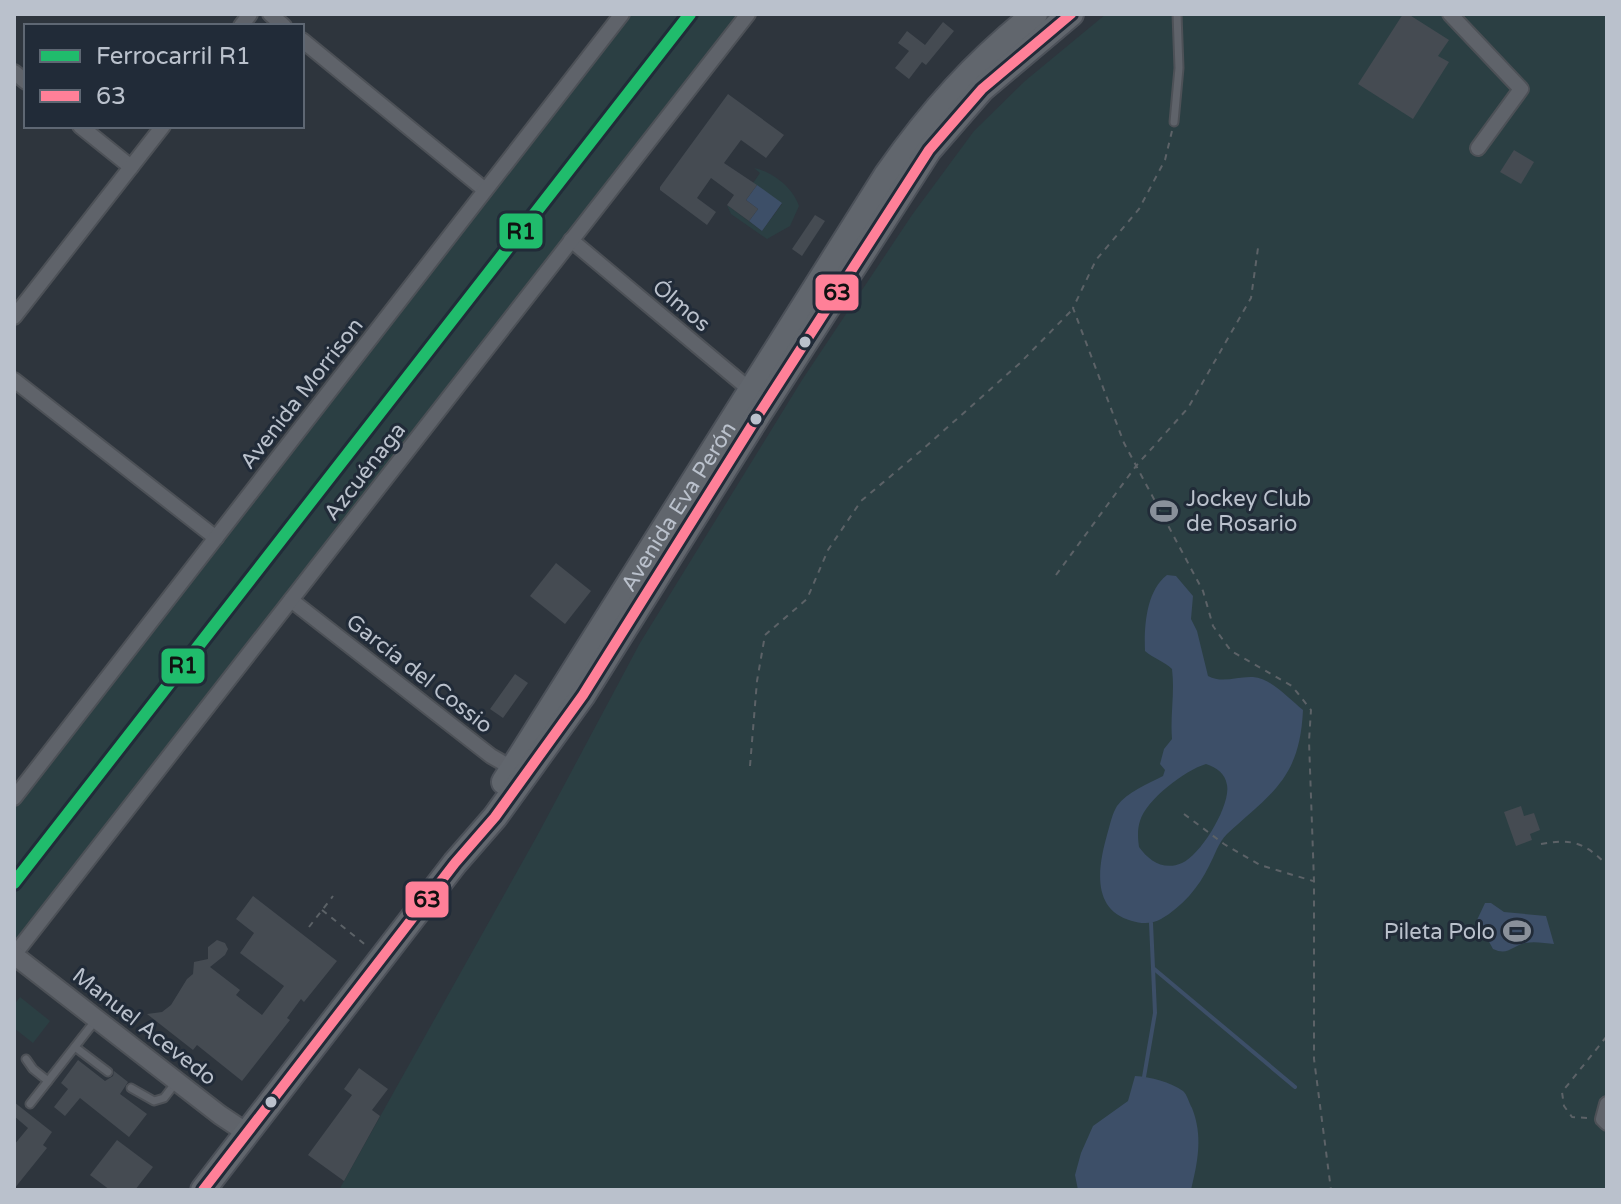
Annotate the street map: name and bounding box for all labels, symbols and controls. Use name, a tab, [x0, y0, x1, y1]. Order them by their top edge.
legend	[24, 24, 304, 128]
text: Ferrocarril R1	[96, 42, 251, 71]
text: 63	[96, 82, 126, 111]
line badge: R1	[498, 212, 544, 250]
text: R1	[506, 219, 536, 245]
street label: Ólmos	[647, 273, 716, 337]
line badge: 63	[814, 273, 860, 312]
text: 63	[823, 280, 851, 306]
street label: Avenida Morrison	[235, 313, 369, 474]
unlabelled marker	[797, 334, 813, 350]
unlabelled marker	[748, 411, 764, 427]
street label: Avenida Eva Perón	[615, 417, 742, 596]
street label: Azcuénaga	[319, 418, 411, 526]
place label: Jockey Club de Rosario	[1186, 486, 1311, 537]
sports icon: Jockey Club de Rosario	[1149, 496, 1179, 526]
street label: García del Cossio	[341, 609, 498, 739]
line badge: R1	[160, 647, 206, 685]
text: R1	[168, 653, 198, 679]
line badge: 63	[404, 880, 450, 919]
text: 63	[413, 887, 441, 913]
sports icon: Pileta Polo	[1502, 916, 1532, 946]
place label: Pileta Polo	[1384, 919, 1495, 945]
street label: Manuel Acevedo	[67, 963, 221, 1091]
unlabelled marker	[263, 1094, 279, 1110]

